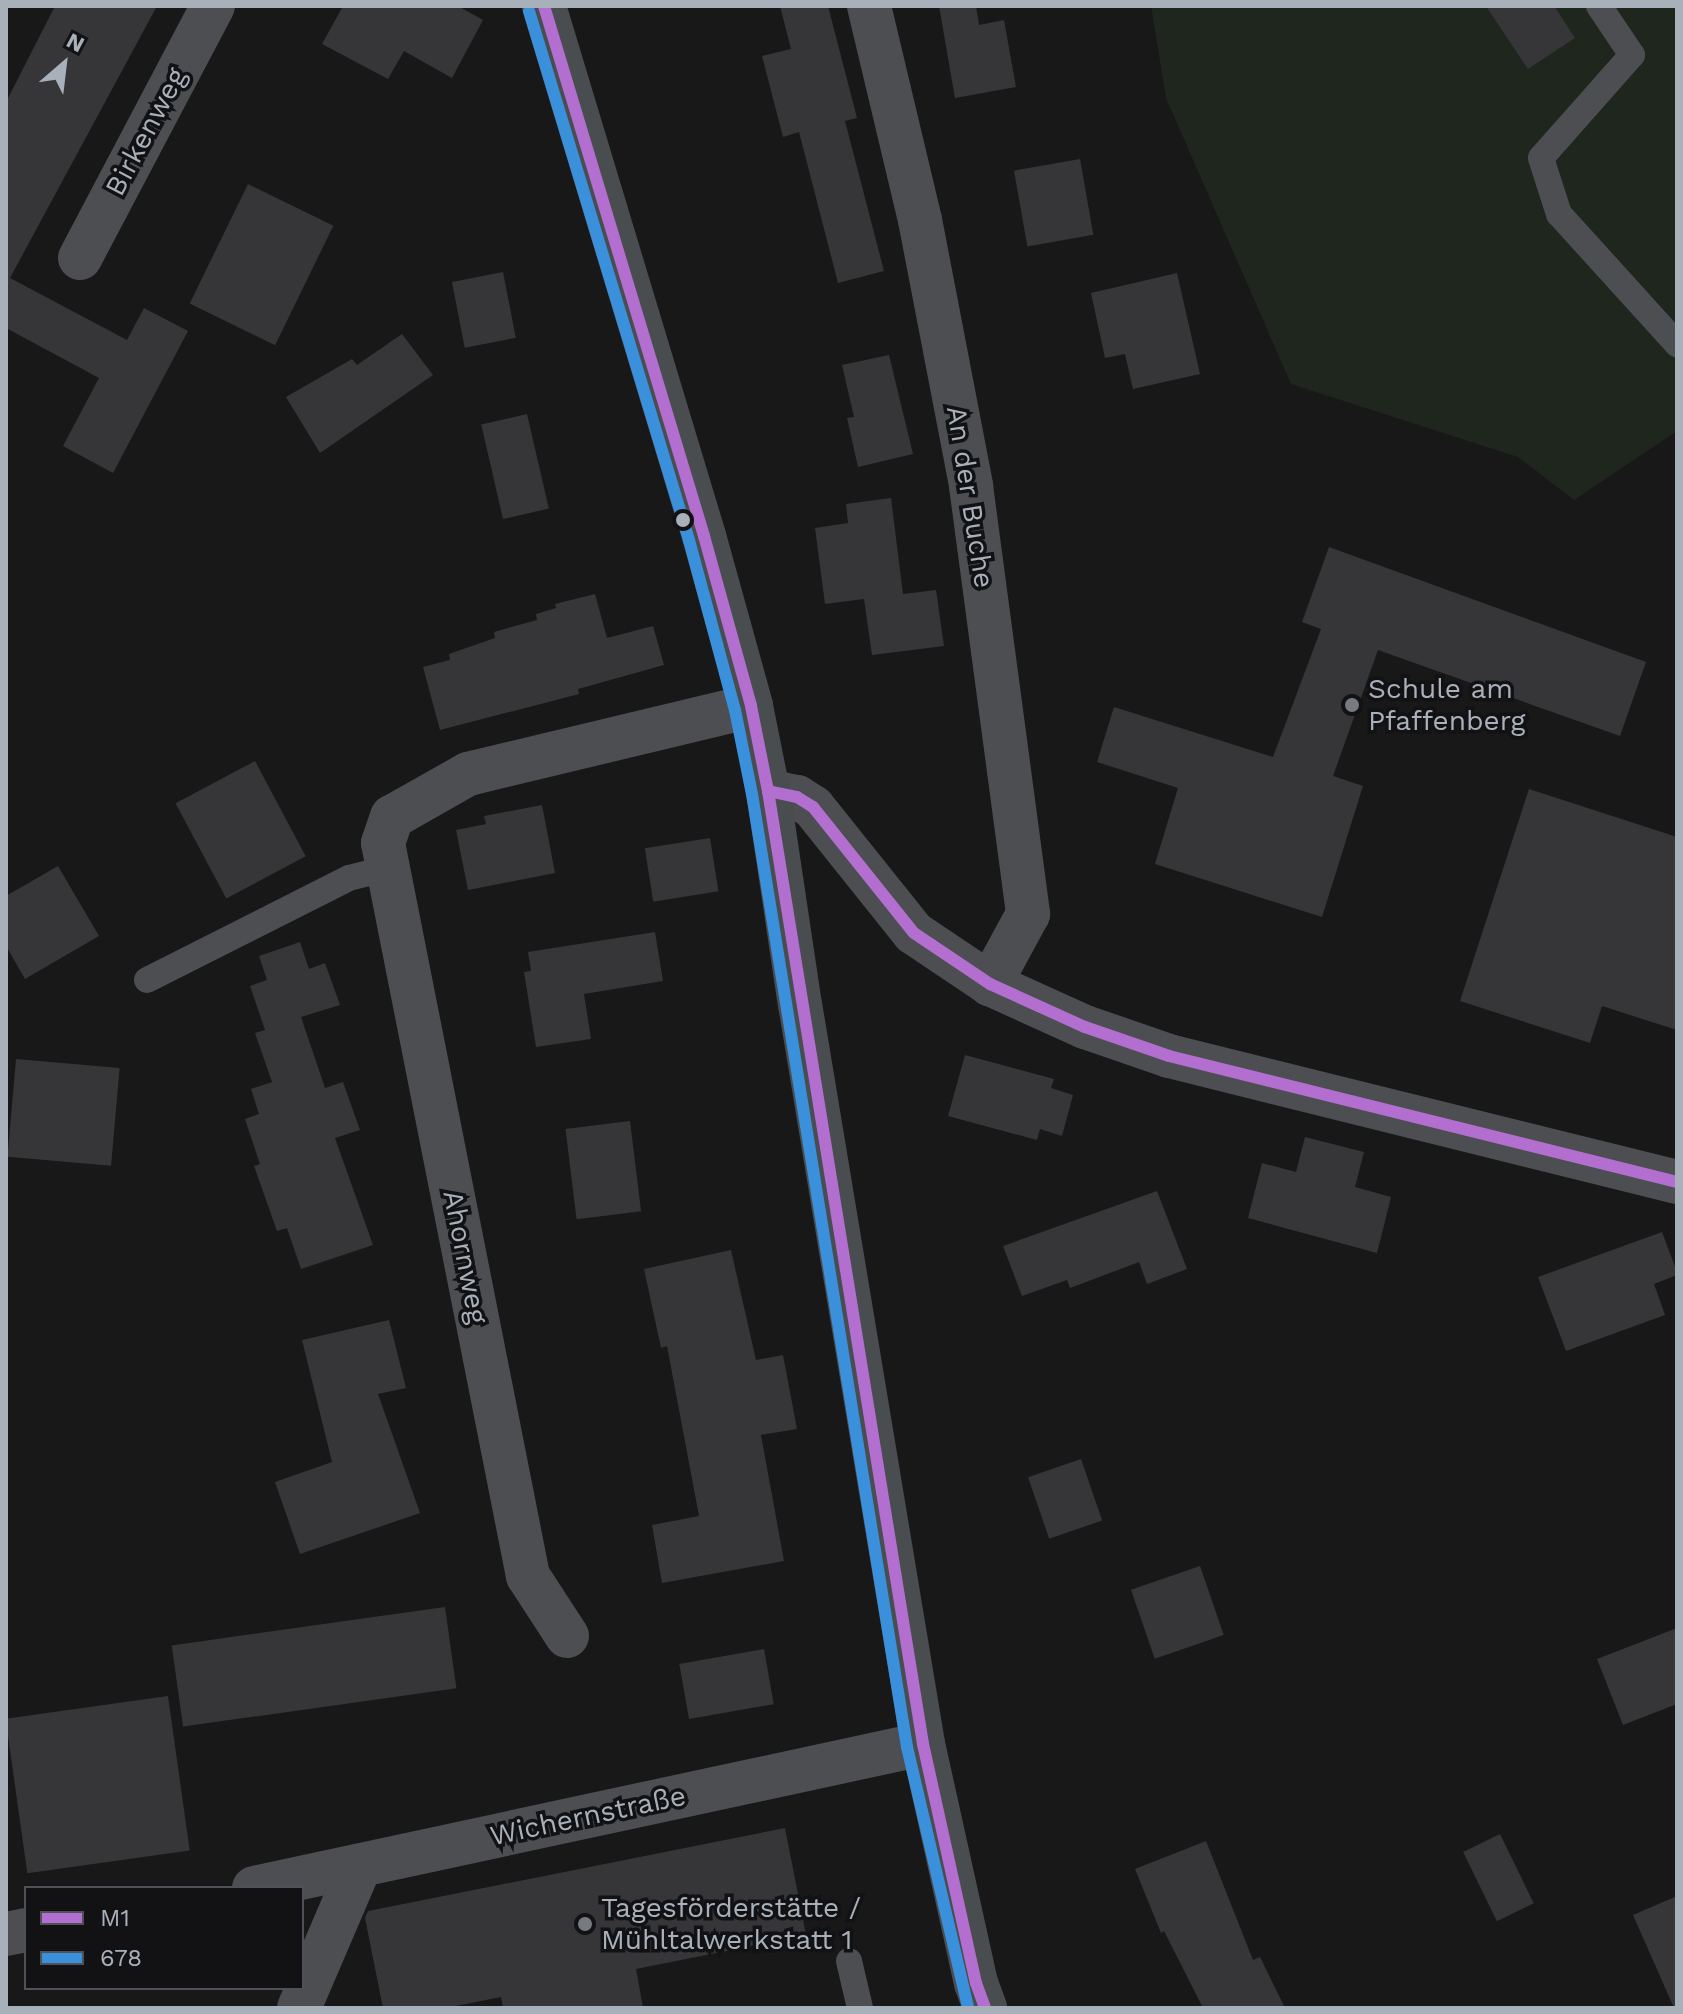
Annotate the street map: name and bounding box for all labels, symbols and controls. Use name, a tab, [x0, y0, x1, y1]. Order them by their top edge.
north arrow	[24, 24, 104, 104]
text: N	[62, 28, 89, 57]
street label: Birkenweg	[98, 62, 194, 202]
street label: An der Buche	[939, 403, 1001, 591]
unlabelled marker	[675, 512, 691, 528]
place label: Schule am Pfaffenberg	[1368, 672, 1525, 738]
marker: Schule am Pfaffenberg	[1343, 696, 1361, 714]
street label: Ahornweg	[436, 1187, 494, 1327]
street label: Wichernstraße	[487, 1779, 689, 1853]
legend	[24, 1886, 304, 1990]
place label: Tagesförderstätte / Mühltalwerkstatt 1	[601, 1891, 861, 1957]
text: M1	[100, 1904, 130, 1932]
marker: Tagesförderstätte / Mühltalwerkstatt 1	[576, 1915, 594, 1933]
text: 678	[100, 1944, 142, 1972]

